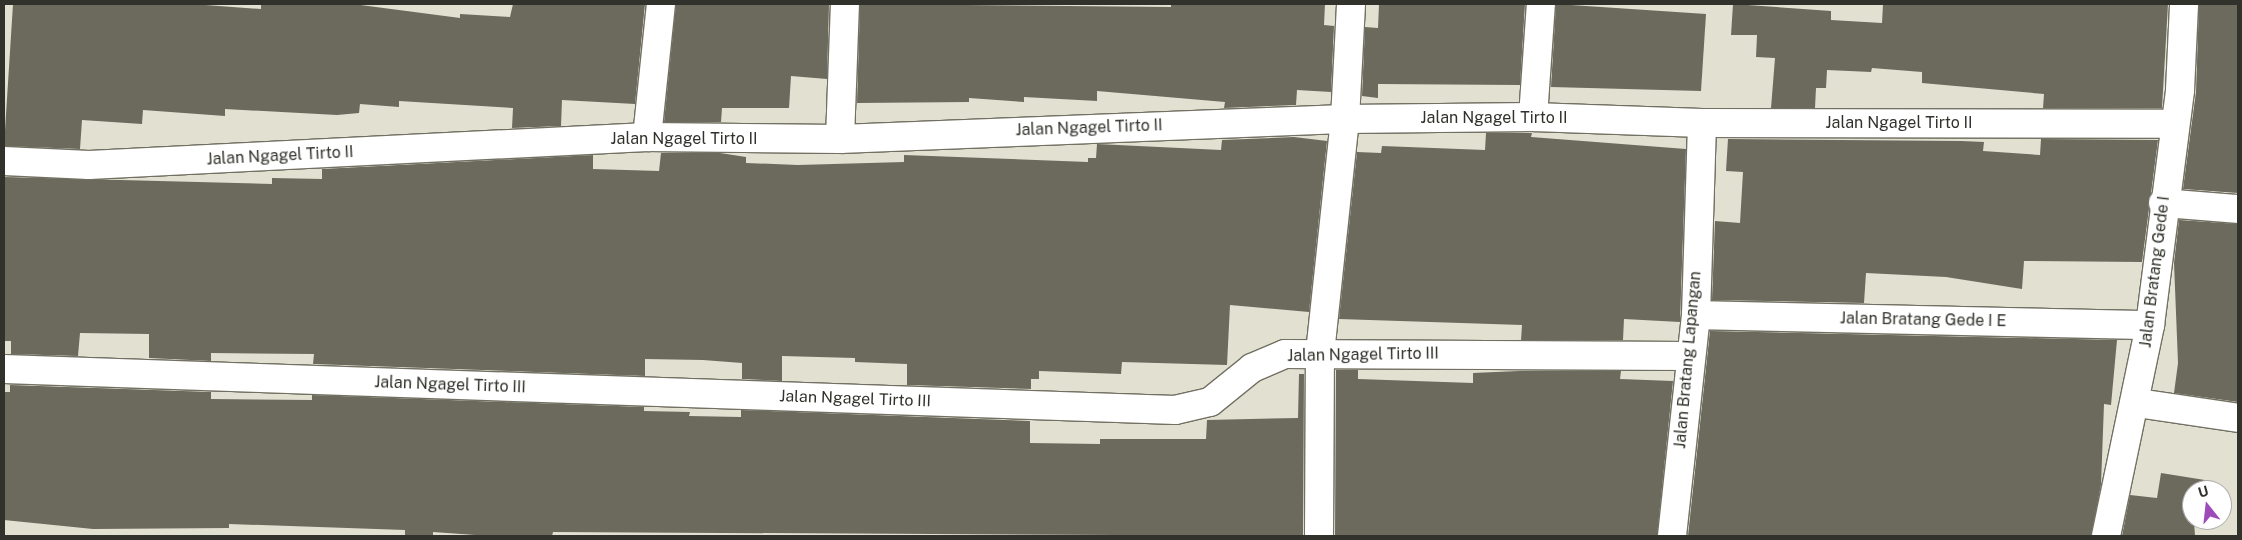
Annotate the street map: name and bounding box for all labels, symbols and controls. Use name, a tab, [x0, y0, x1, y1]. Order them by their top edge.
street label: Jalan Ngagel Tirto II	[1420, 108, 1568, 128]
street label: Jalan Ngagel Tirto II	[1825, 113, 1973, 133]
street label: Jalan Ngagel Tirto II	[1015, 116, 1163, 140]
street label: Jalan Ngagel Tirto II	[610, 129, 758, 149]
street label: Jalan Ngagel Tirto II	[206, 143, 354, 169]
street label: Jalan Bratang Gede I	[2136, 195, 2174, 349]
street label: Jalan Bratang Lapangan	[1671, 270, 1705, 450]
street label: Jalan Bratang Gede I E	[1839, 309, 2007, 331]
street label: Jalan Ngagel Tirto III	[1287, 344, 1439, 366]
street label: Jalan Ngagel Tirto III	[374, 373, 526, 397]
street label: Jalan Ngagel Tirto III	[779, 387, 931, 411]
north arrow	[2182, 480, 2232, 530]
text: U	[2196, 482, 2210, 501]

